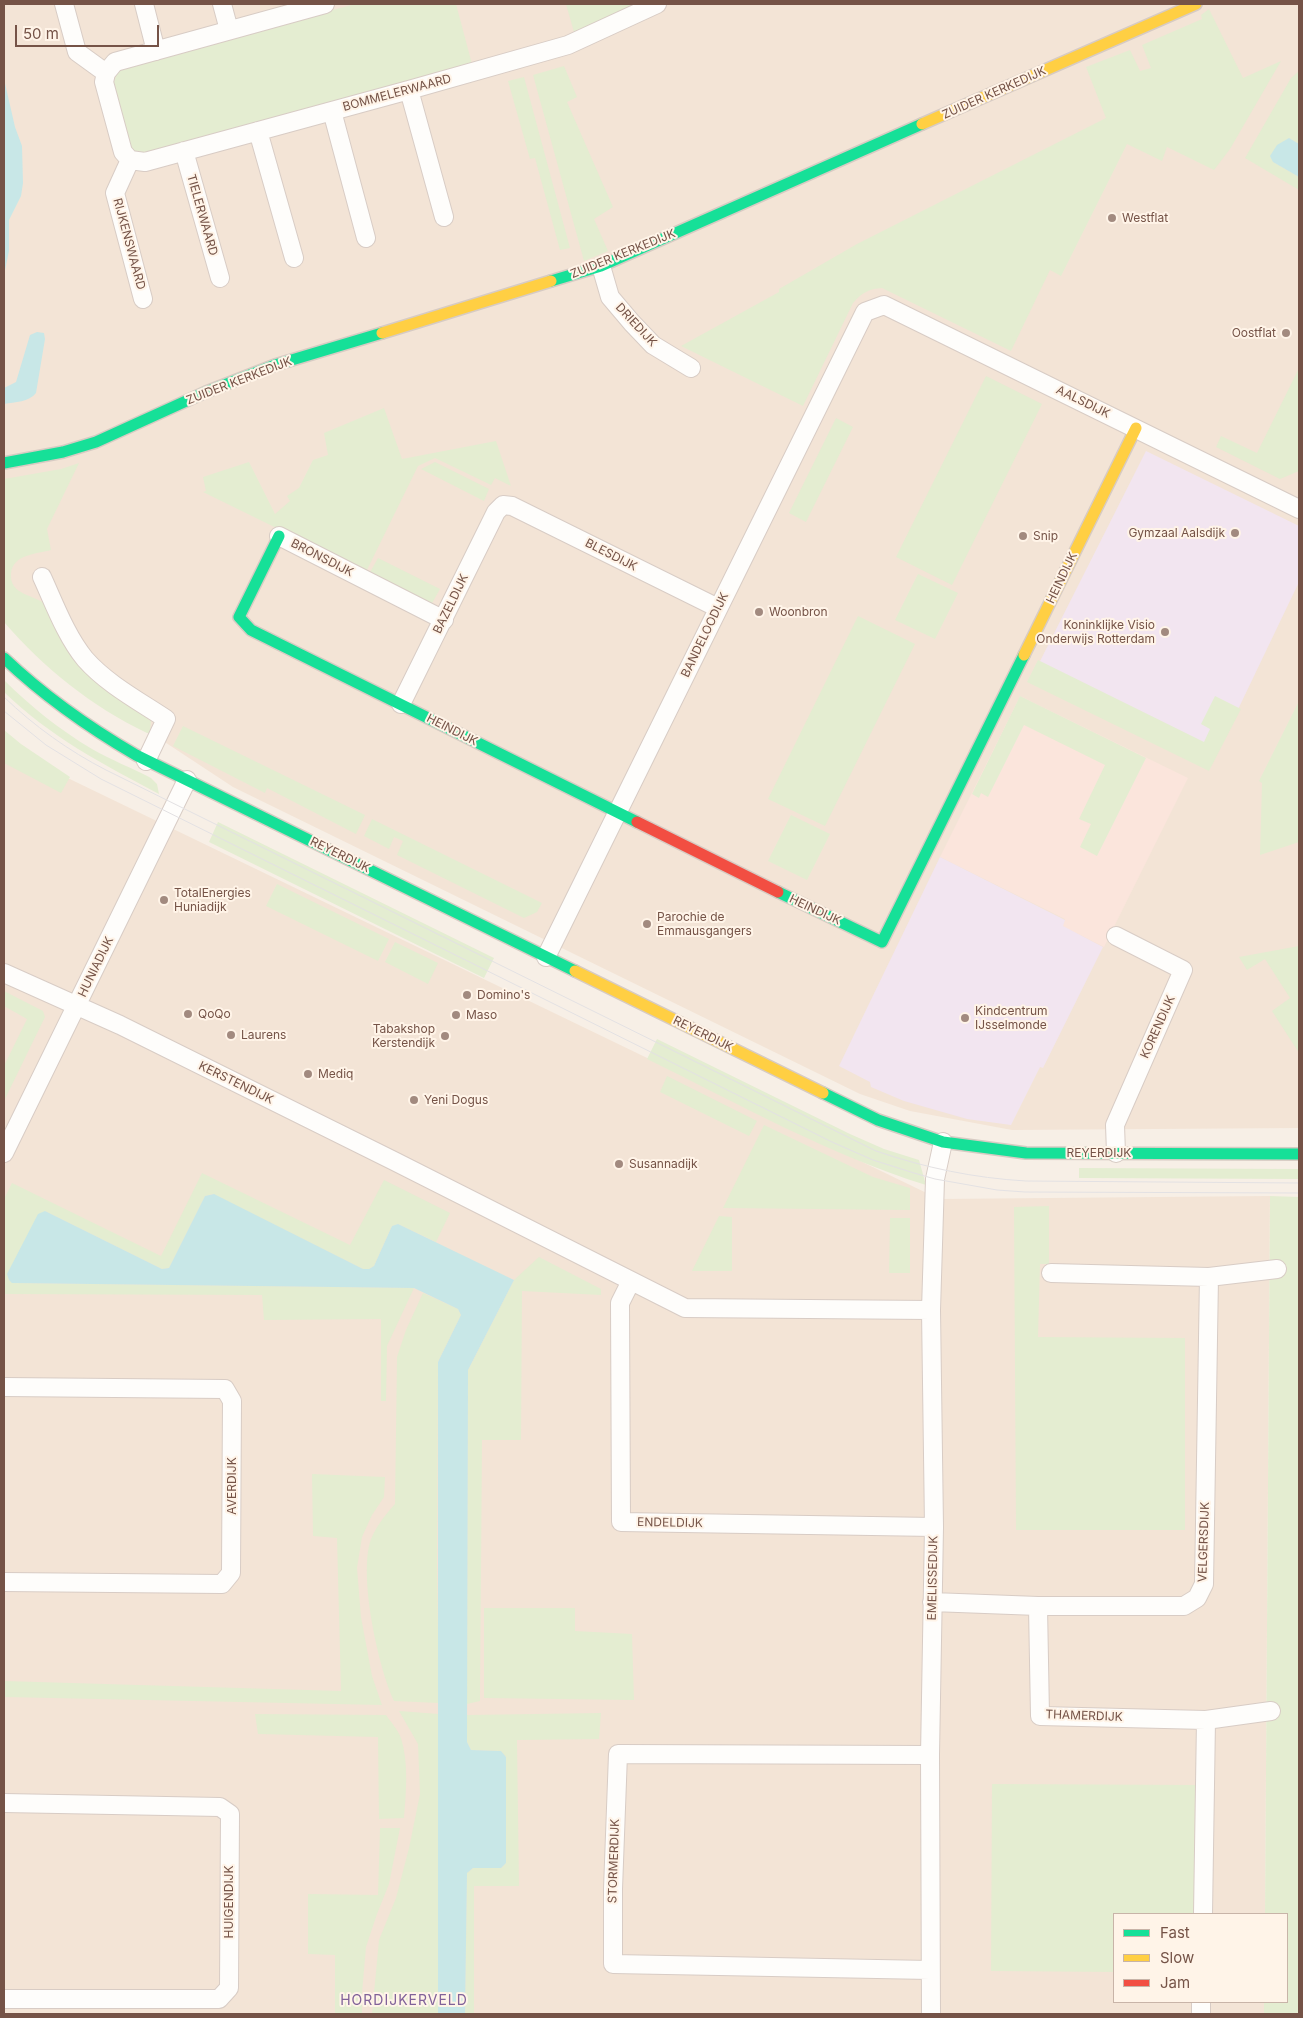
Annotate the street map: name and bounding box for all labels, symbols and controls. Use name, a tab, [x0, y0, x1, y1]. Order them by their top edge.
scale bar	[18, 15, 161, 47]
text: 50 m	[23, 24, 59, 43]
street label: ZUIDER KERKEDIJK	[940, 64, 1048, 122]
street label: BOMMELERWAARD	[341, 72, 453, 114]
street label: TIELERWAARD	[183, 173, 221, 257]
street label: RIJKENSWAARD	[110, 197, 148, 291]
place label: Westflat	[1122, 211, 1168, 225]
marker: Westflat	[1106, 212, 1118, 224]
street label: ZUIDER KERKEDIJK	[569, 226, 677, 282]
street label: DRIEDIJK	[612, 300, 660, 350]
place label: Oostflat	[1232, 326, 1276, 340]
marker: Oostflat	[1280, 327, 1292, 339]
street label: ZUIDER KERKEDIJK	[184, 354, 294, 408]
street label: AALSDIJK	[1054, 383, 1112, 421]
place label: Gymzaal Aalsdijk	[1128, 526, 1225, 540]
marker: Gymzaal Aalsdijk	[1229, 527, 1241, 539]
place label: Snip	[1033, 529, 1058, 543]
marker: Snip	[1017, 530, 1029, 542]
street label: BRONSDIJK	[288, 536, 356, 580]
street label: BLESDIJK	[583, 536, 639, 574]
street label: HEINDIJK	[1043, 550, 1081, 606]
street label: BAZELDIJK	[430, 572, 472, 636]
street label: BANDELOODIJK	[678, 590, 732, 680]
place label: Woonbron	[769, 605, 828, 619]
marker: Woonbron	[753, 606, 765, 618]
place label: Koninklijke Visio Onderwijs Rotterdam	[1036, 618, 1155, 646]
marker: Koninklijke Visio Onderwijs Rotterdam	[1159, 626, 1171, 638]
street label: HEINDIJK	[424, 711, 480, 749]
street label: REYERDIJK	[308, 834, 372, 876]
place label: TotalEnergies Huniadijk	[174, 886, 251, 914]
street label: HEINDIJK	[787, 892, 843, 928]
marker: TotalEnergies Huniadijk	[158, 894, 170, 906]
place label: Parochie de Emmausgangers	[657, 910, 752, 938]
marker: Parochie de Emmausgangers	[641, 918, 653, 930]
street label: HUNIADIJK	[75, 935, 117, 999]
place label: Domino's	[477, 988, 530, 1002]
marker: Domino's	[461, 989, 473, 1001]
street label: KORENDIJK	[1138, 993, 1178, 1061]
place label: Kindcentrum IJsselmonde	[975, 1004, 1048, 1032]
place label: QoQo	[198, 1007, 231, 1021]
marker: QoQo	[182, 1008, 194, 1020]
place label: Maso	[466, 1008, 497, 1022]
marker: Maso	[450, 1009, 462, 1021]
marker: Kindcentrum IJsselmonde	[959, 1012, 971, 1024]
street label: REYERDIJK	[671, 1013, 735, 1055]
place label: Tabakshop Kerstendijk	[372, 1022, 435, 1050]
place label: Laurens	[241, 1028, 286, 1042]
marker: Laurens	[225, 1029, 237, 1041]
marker: Tabakshop Kerstendijk	[439, 1030, 451, 1042]
street label: KERSTENDIJK	[196, 1059, 276, 1107]
place label: Mediq	[318, 1067, 353, 1081]
marker: Mediq	[302, 1068, 314, 1080]
place label: Yeni Dogus	[424, 1093, 488, 1107]
marker: Yeni Dogus	[408, 1094, 420, 1106]
street label: REYERDIJK	[1067, 1146, 1131, 1160]
place label: Susannadijk	[629, 1157, 698, 1171]
marker: Susannadijk	[613, 1158, 625, 1170]
street label: AVERDIJK	[225, 1457, 239, 1515]
street label: VELGERSDIJK	[1195, 1502, 1213, 1582]
street label: ENDELDIJK	[637, 1515, 703, 1531]
street label: EMELISSEDIJK	[925, 1536, 941, 1620]
street label: THAMERDIJK	[1045, 1707, 1123, 1725]
street label: STORMERDIJK	[605, 1818, 623, 1904]
street label: HUIGENDIJK	[222, 1865, 236, 1939]
legend	[1113, 1913, 1288, 2003]
text: Fast	[1160, 1923, 1190, 1942]
text: Slow	[1160, 1948, 1194, 1967]
text: Jam	[1160, 1973, 1190, 1992]
district label: HORDIJKERVELD	[339, 1993, 469, 2009]

